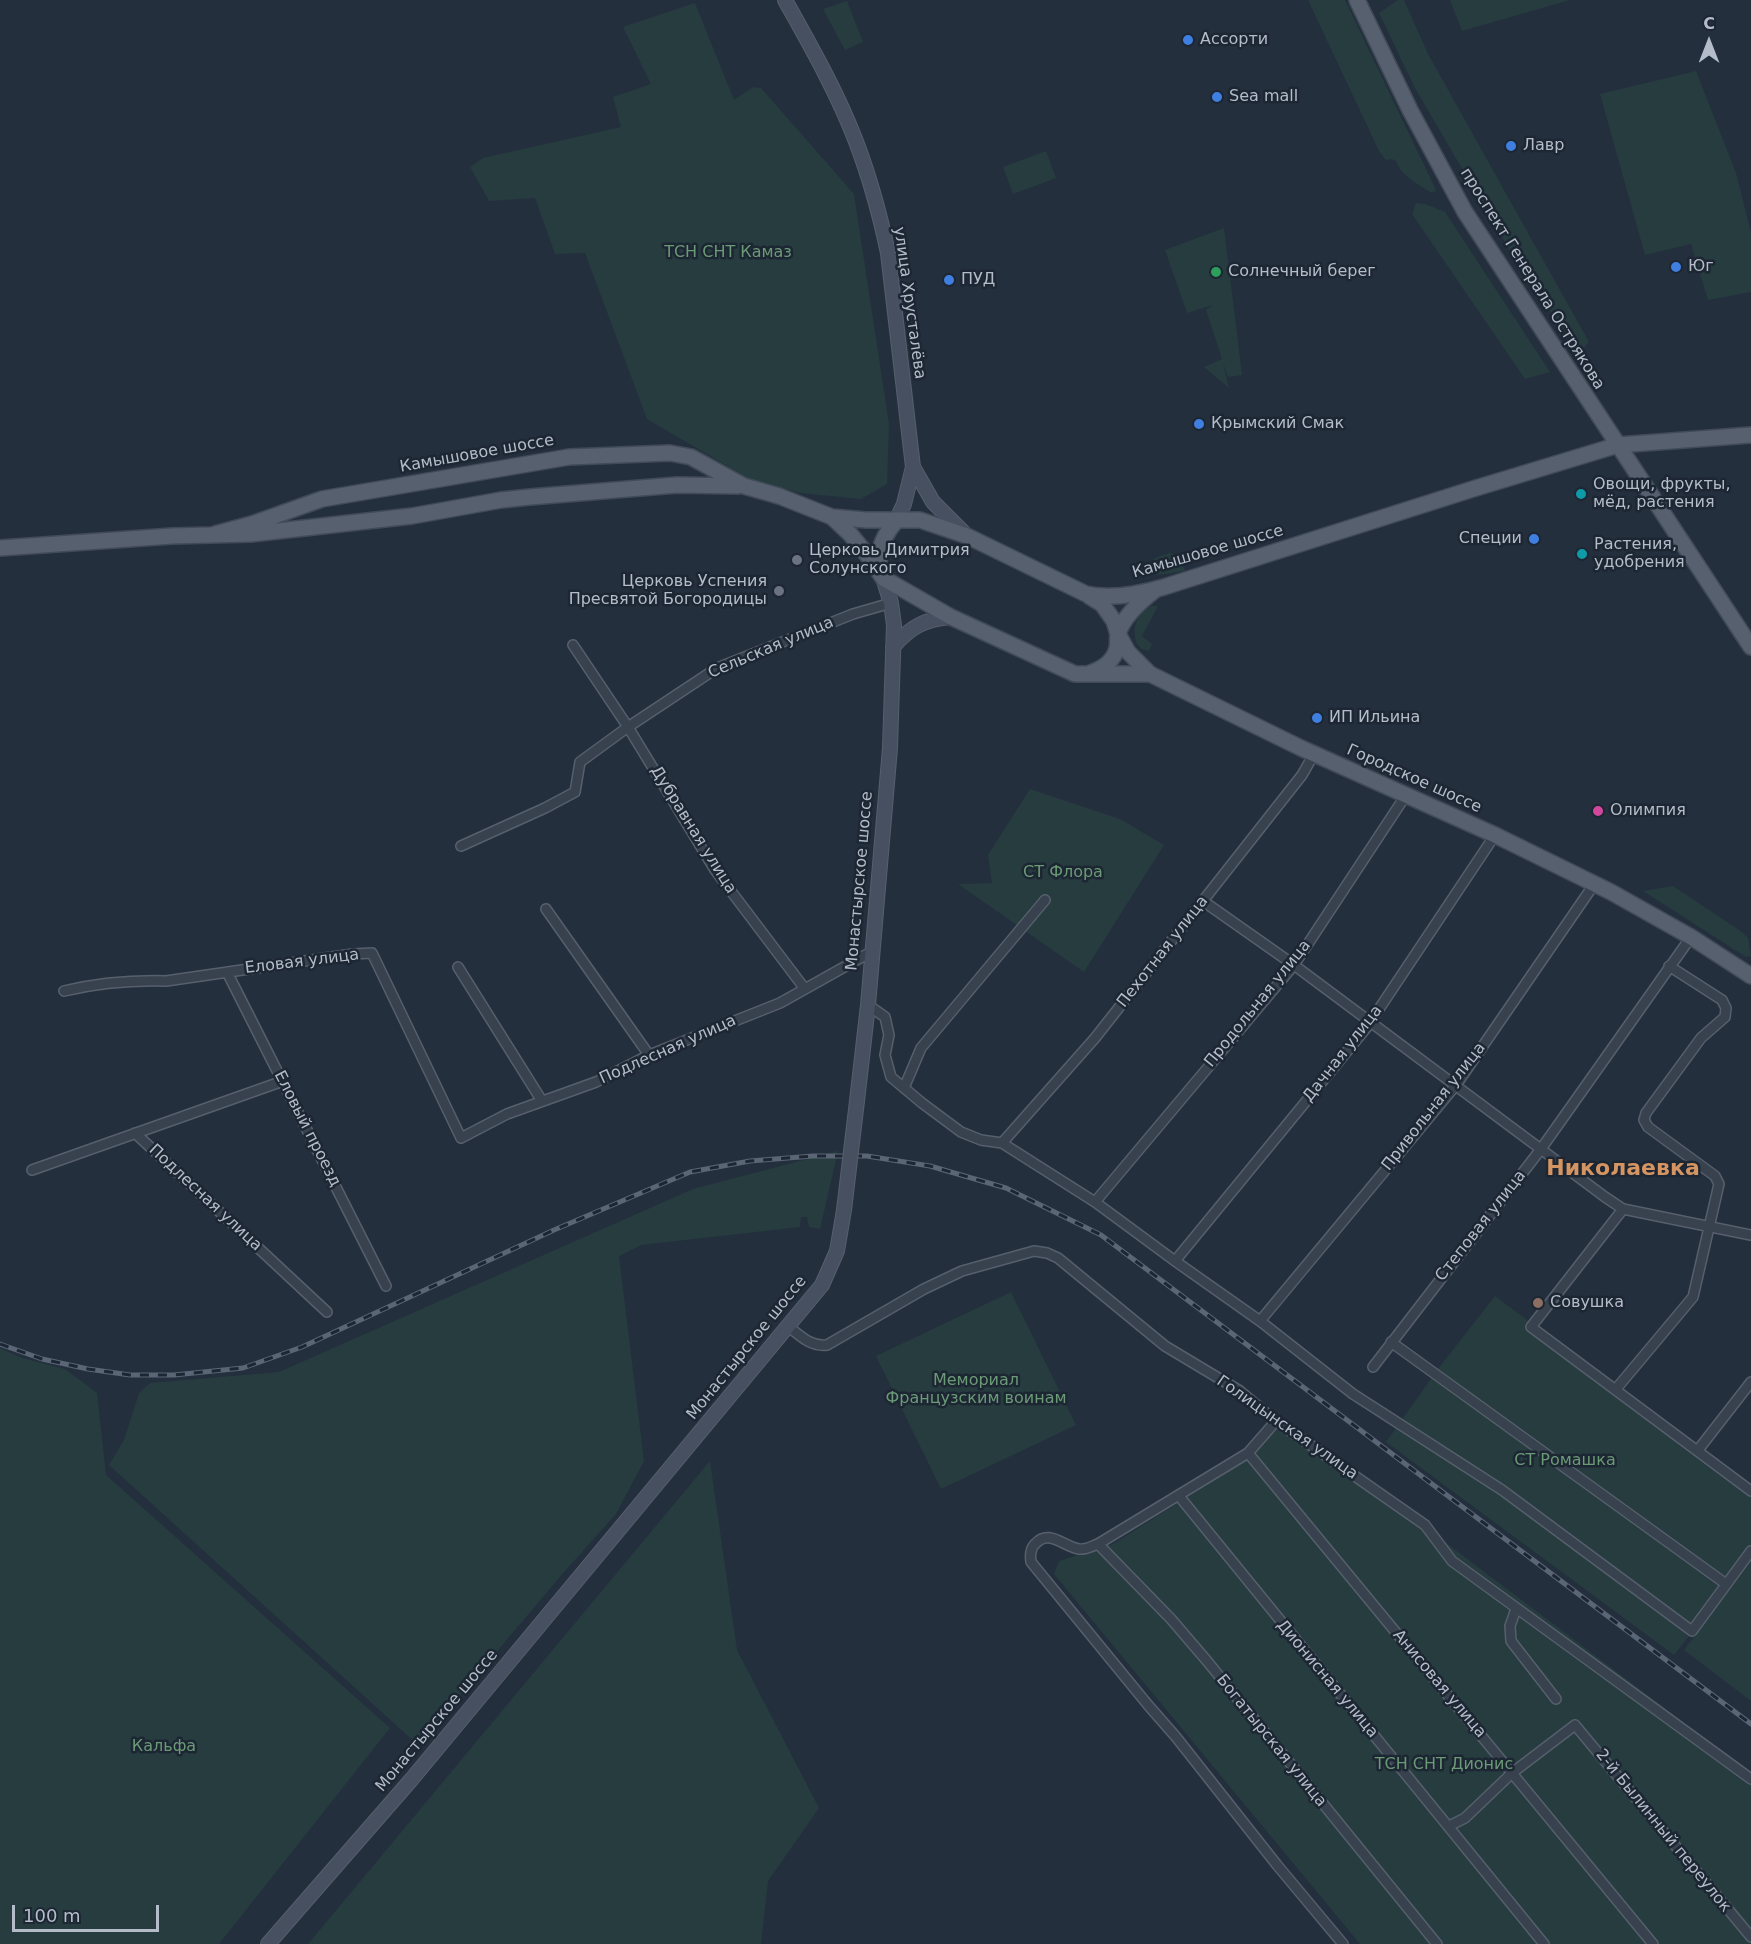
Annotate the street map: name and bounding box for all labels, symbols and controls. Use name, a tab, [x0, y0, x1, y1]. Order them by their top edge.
north arrow	[1679, 12, 1739, 72]
text: С	[1703, 14, 1715, 33]
place label: Ассорти	[1200, 30, 1268, 50]
marker: Ассорти	[1181, 33, 1195, 47]
place label: Sea mall	[1229, 87, 1298, 107]
marker: Sea mall	[1210, 90, 1224, 104]
place label: Лавр	[1523, 136, 1564, 156]
marker: Лавр	[1504, 139, 1518, 153]
street label: проспект Генерала Острякова	[1456, 165, 1608, 393]
street label: улица Хрусталёва	[889, 226, 929, 380]
park label: ТСН СНТ Камаз	[664, 243, 792, 263]
place label: Юг	[1688, 257, 1714, 277]
marker: Юг	[1669, 260, 1683, 274]
place label: Солнечный берег	[1228, 262, 1376, 282]
marker: Солнечный берег	[1209, 265, 1223, 279]
place label: ПУД	[961, 270, 995, 290]
marker: ПУД	[942, 273, 956, 287]
place label: Крымский Смак	[1211, 414, 1344, 434]
marker: Крымский Смак	[1192, 417, 1206, 431]
street label: Камышовое шоссе	[398, 431, 556, 477]
place label: Овощи, фрукты, мёд, растения	[1593, 475, 1730, 513]
marker: Овощи, фрукты, мёд, растения	[1574, 487, 1588, 501]
street label: Камышовое шоссе	[1130, 521, 1286, 583]
place label: Специи	[1459, 529, 1522, 549]
marker: Специи	[1527, 532, 1541, 546]
place label: Растения, удобрения	[1594, 535, 1685, 573]
place label: Церковь Димитрия Солунского	[809, 541, 970, 579]
marker: Растения, удобрения	[1575, 547, 1589, 561]
marker: Церковь Димитрия Солунского	[790, 553, 804, 567]
place label: Церковь Успения Пресвятой Богородицы	[569, 572, 767, 610]
marker: Церковь Успения Пресвятой Богородицы	[772, 584, 786, 598]
street label: Сельская улица	[705, 613, 837, 683]
place label: ИП Ильина	[1329, 708, 1420, 728]
marker: ИП Ильина	[1310, 711, 1324, 725]
street label: Городское шоссе	[1344, 741, 1484, 817]
street label: Дубравная улица	[646, 763, 740, 897]
street label: Монастырское шоссе	[843, 791, 877, 971]
place label: Олимпия	[1610, 801, 1686, 821]
marker: Олимпия	[1591, 804, 1605, 818]
park label: СТ Флора	[1023, 863, 1103, 883]
street label: Пехотная улица	[1114, 892, 1212, 1012]
street label: Продольная улица	[1201, 936, 1315, 1072]
street label: Еловая улица	[244, 945, 360, 979]
street label: Дачная улица	[1299, 1002, 1387, 1106]
street label: Подлесная улица	[597, 1011, 739, 1089]
street label: Привольная улица	[1378, 1039, 1490, 1175]
street label: Еловый проезд	[270, 1068, 344, 1190]
street label: Подлесная улица	[145, 1141, 265, 1255]
district label: Николаевка	[1546, 1156, 1700, 1182]
street label: Степовая улица	[1432, 1167, 1530, 1285]
street label: Монастырское шоссе	[683, 1272, 811, 1424]
place label: Совушка	[1550, 1293, 1624, 1313]
marker: Совушка	[1531, 1296, 1545, 1310]
park label: Мемориал Французским воинам	[885, 1371, 1067, 1409]
street label: Голицынская улица	[1213, 1372, 1361, 1484]
park label: СТ Ромашка	[1514, 1451, 1616, 1471]
street label: Дионисная улица	[1272, 1616, 1382, 1742]
street label: Анисовая улица	[1388, 1626, 1490, 1742]
street label: Монастырское шоссе	[372, 1646, 502, 1796]
street label: Богатырская улица	[1212, 1671, 1330, 1811]
park label: Кальфа	[132, 1737, 196, 1757]
street label: 2-й Былинный переулок	[1591, 1746, 1735, 1916]
park label: ТСН СНТ Дионис	[1375, 1755, 1513, 1775]
scale bar	[15, 1893, 162, 1931]
text: 100 m	[23, 1905, 81, 1926]

